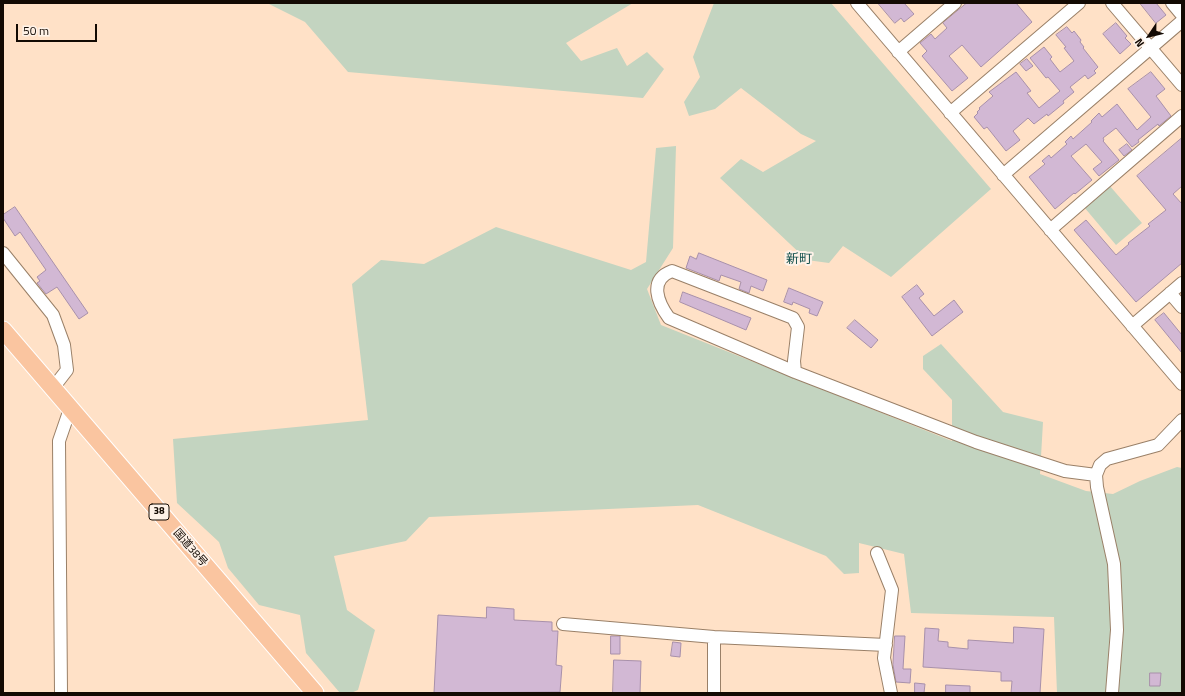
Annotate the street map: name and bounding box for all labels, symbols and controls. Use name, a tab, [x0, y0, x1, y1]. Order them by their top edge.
scale bar	[18, 16, 99, 42]
north arrow	[1129, 16, 1169, 56]
text: 50 m	[23, 21, 49, 40]
text: N	[1130, 35, 1148, 51]
district label: 新町	[786, 252, 812, 268]
road number: 38	[149, 504, 169, 520]
street label: 国道38号	[170, 527, 210, 569]

